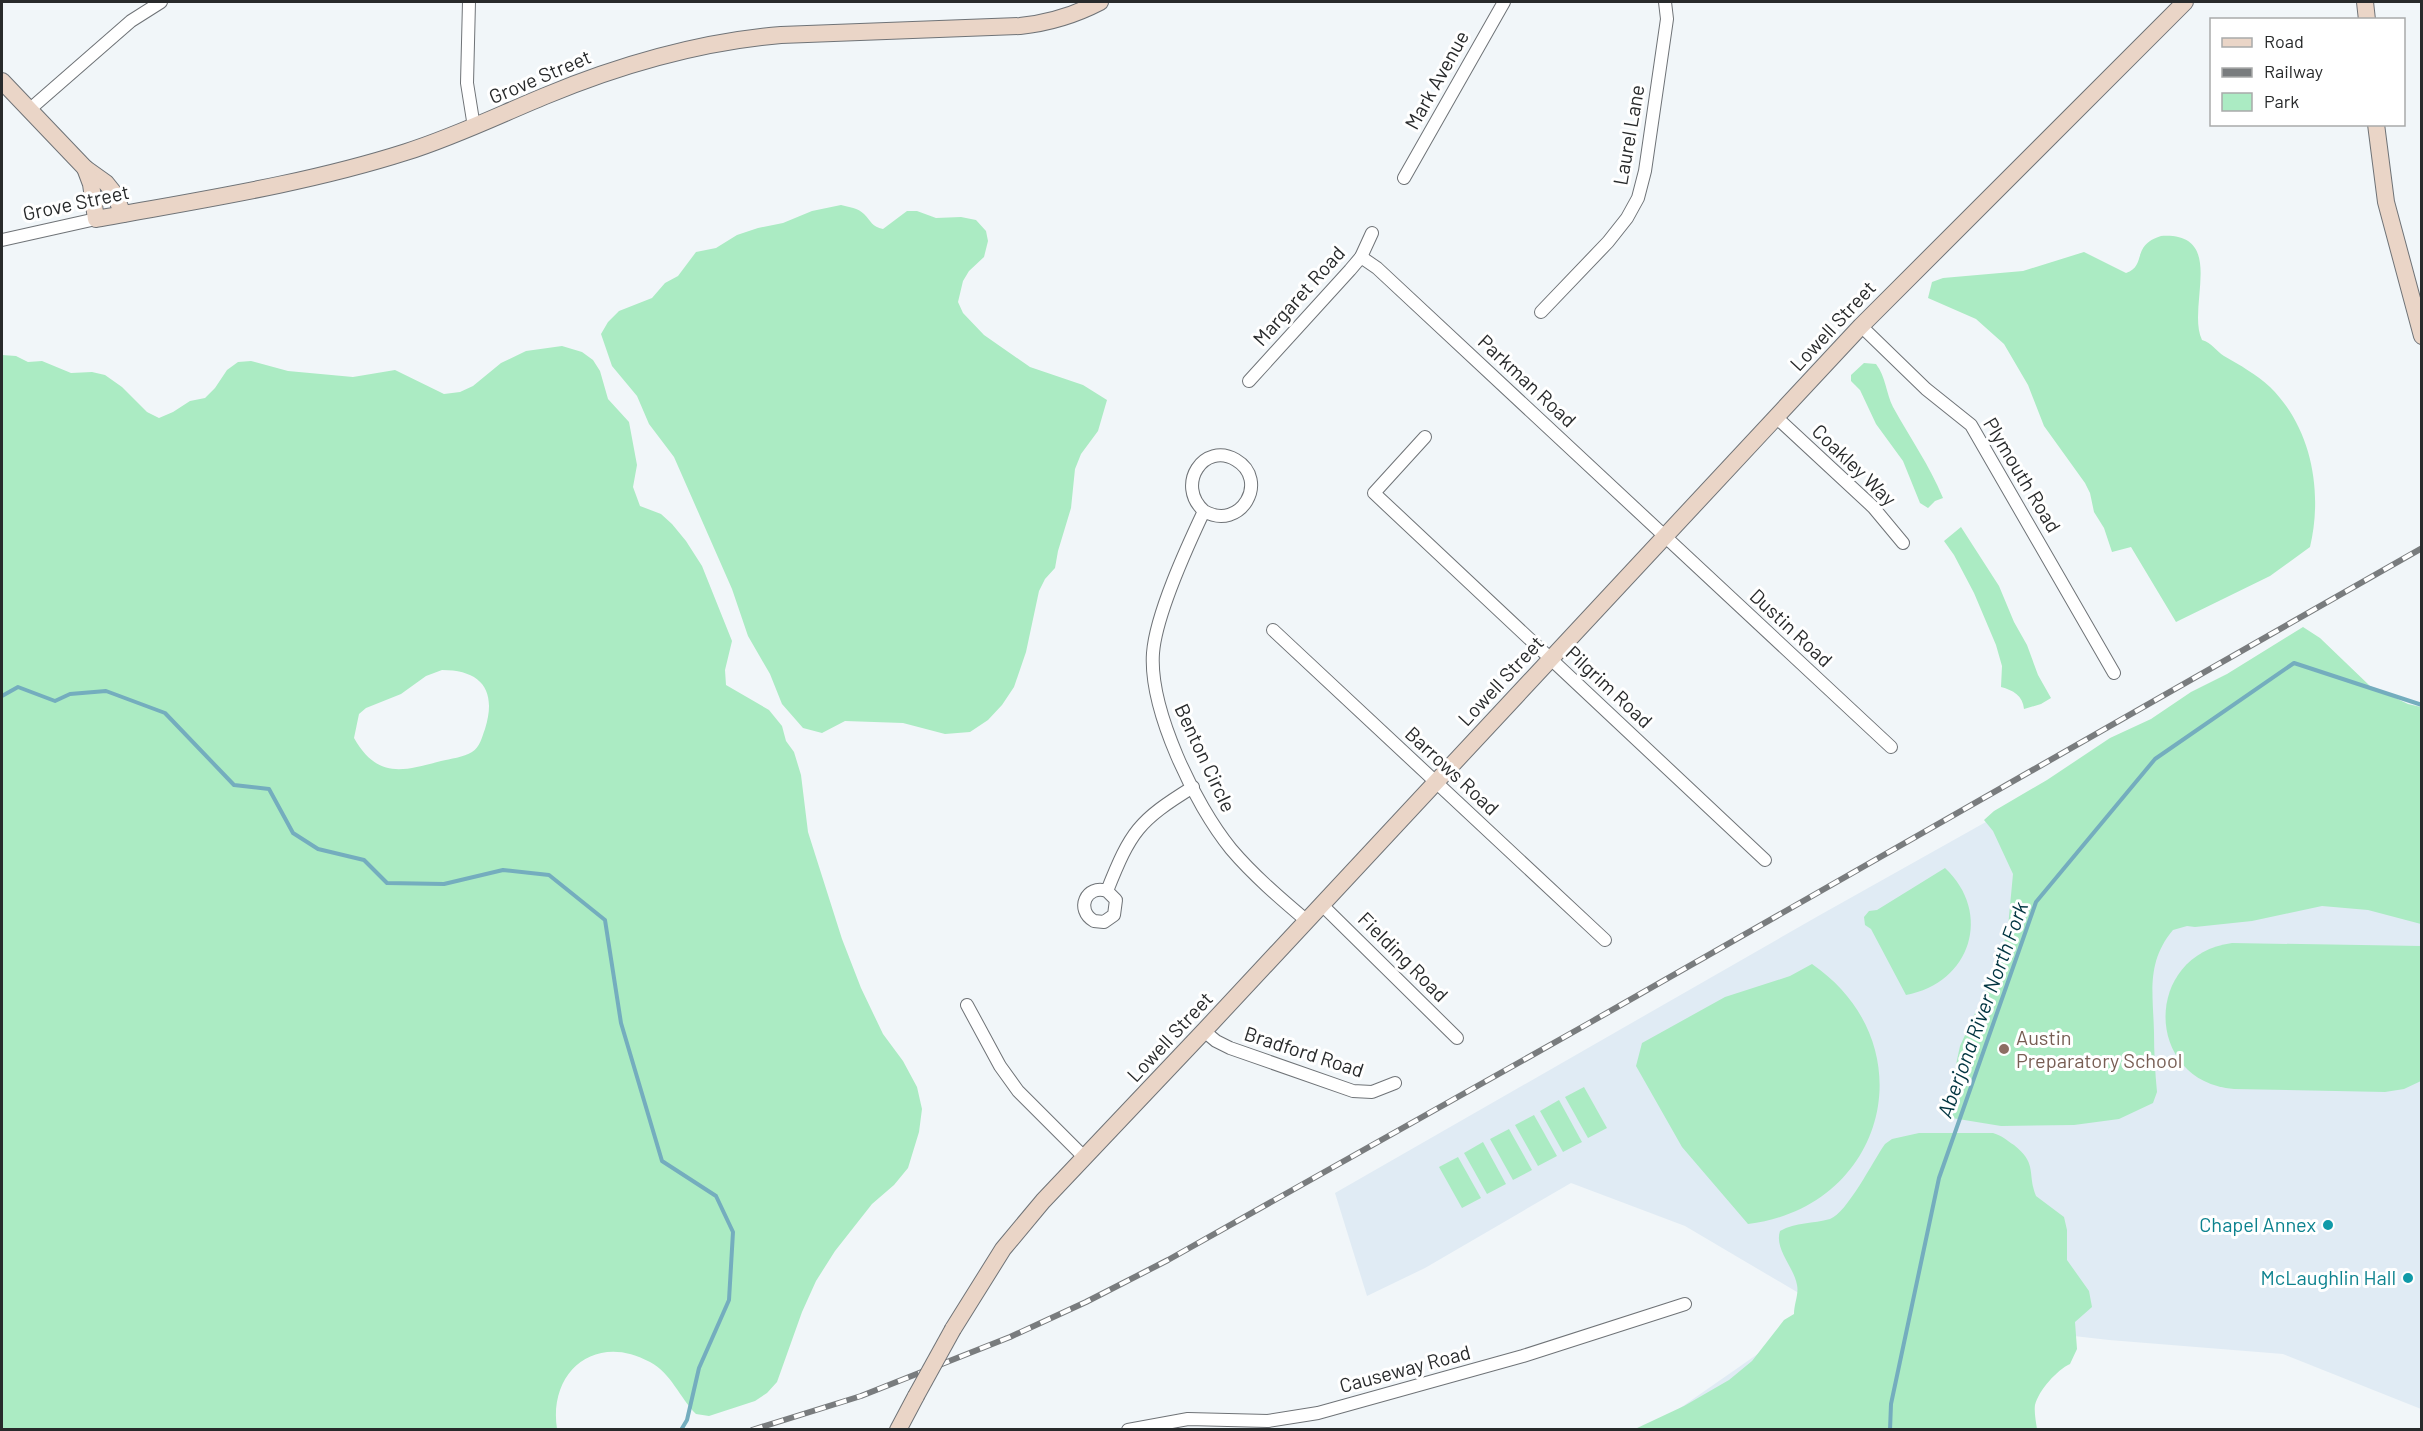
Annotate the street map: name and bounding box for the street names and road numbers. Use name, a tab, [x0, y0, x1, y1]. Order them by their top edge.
street label: Mark Avenue	[1399, 26, 1473, 133]
street label: Grove Street	[485, 44, 594, 108]
street label: Laurel Lane	[1607, 83, 1649, 187]
street label: Grove Street	[20, 179, 131, 225]
street label: Margaret Road	[1247, 241, 1349, 350]
street label: Lowell Street	[1784, 275, 1880, 375]
street label: Parkman Road	[1474, 329, 1582, 432]
street label: Plymouth Road	[1979, 413, 2067, 536]
street label: Coakley Way	[1808, 418, 1902, 510]
street label: Dustin Road	[1746, 583, 1838, 671]
street label: Lowell Street	[1452, 630, 1548, 730]
street label: Pilgrim Road	[1561, 640, 1658, 732]
street label: Benton Circle	[1170, 700, 1241, 816]
street label: Barrows Road	[1401, 721, 1504, 820]
street label: Fielding Road	[1354, 906, 1454, 1006]
street label: Lowell Street	[1121, 986, 1217, 1086]
street label: Bradford Road	[1241, 1020, 1367, 1082]
street label: Causeway Road	[1337, 1339, 1473, 1397]

